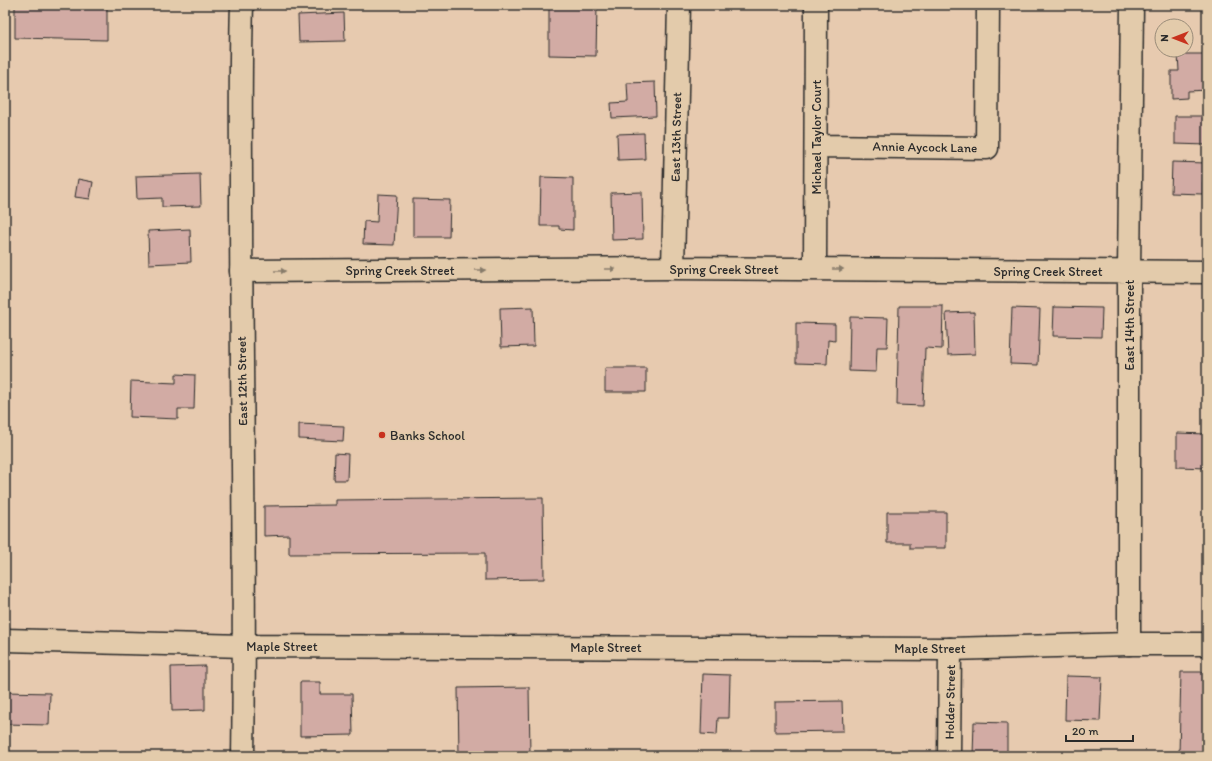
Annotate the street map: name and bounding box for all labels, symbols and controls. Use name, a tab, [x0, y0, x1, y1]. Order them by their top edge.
north arrow	[1154, 18, 1194, 58]
text: N	[1158, 34, 1171, 42]
street label: Michael Taylor Court	[809, 79, 824, 194]
street label: East 13th Street	[668, 92, 684, 182]
street label: Annie Aycock Lane	[873, 139, 977, 155]
street label: Spring Creek Street	[669, 262, 779, 277]
street label: Spring Creek Street	[345, 263, 455, 278]
street label: Spring Creek Street	[993, 264, 1103, 279]
one-way arrow	[604, 266, 617, 272]
one-way arrow	[832, 266, 845, 272]
one-way arrow	[474, 267, 487, 273]
one-way arrow	[274, 268, 287, 274]
street label: East 14th Street	[1122, 280, 1137, 370]
street label: East 12th Street	[234, 336, 250, 426]
place label: Banks School	[390, 428, 465, 443]
marker: Banks School	[377, 430, 387, 440]
street label: Maple Street	[246, 639, 318, 654]
street label: Maple Street	[570, 640, 642, 655]
street label: Maple Street	[894, 641, 966, 656]
street label: Holder Street	[942, 664, 958, 740]
scale bar	[1066, 717, 1133, 743]
text: 20 m	[1072, 724, 1099, 738]

